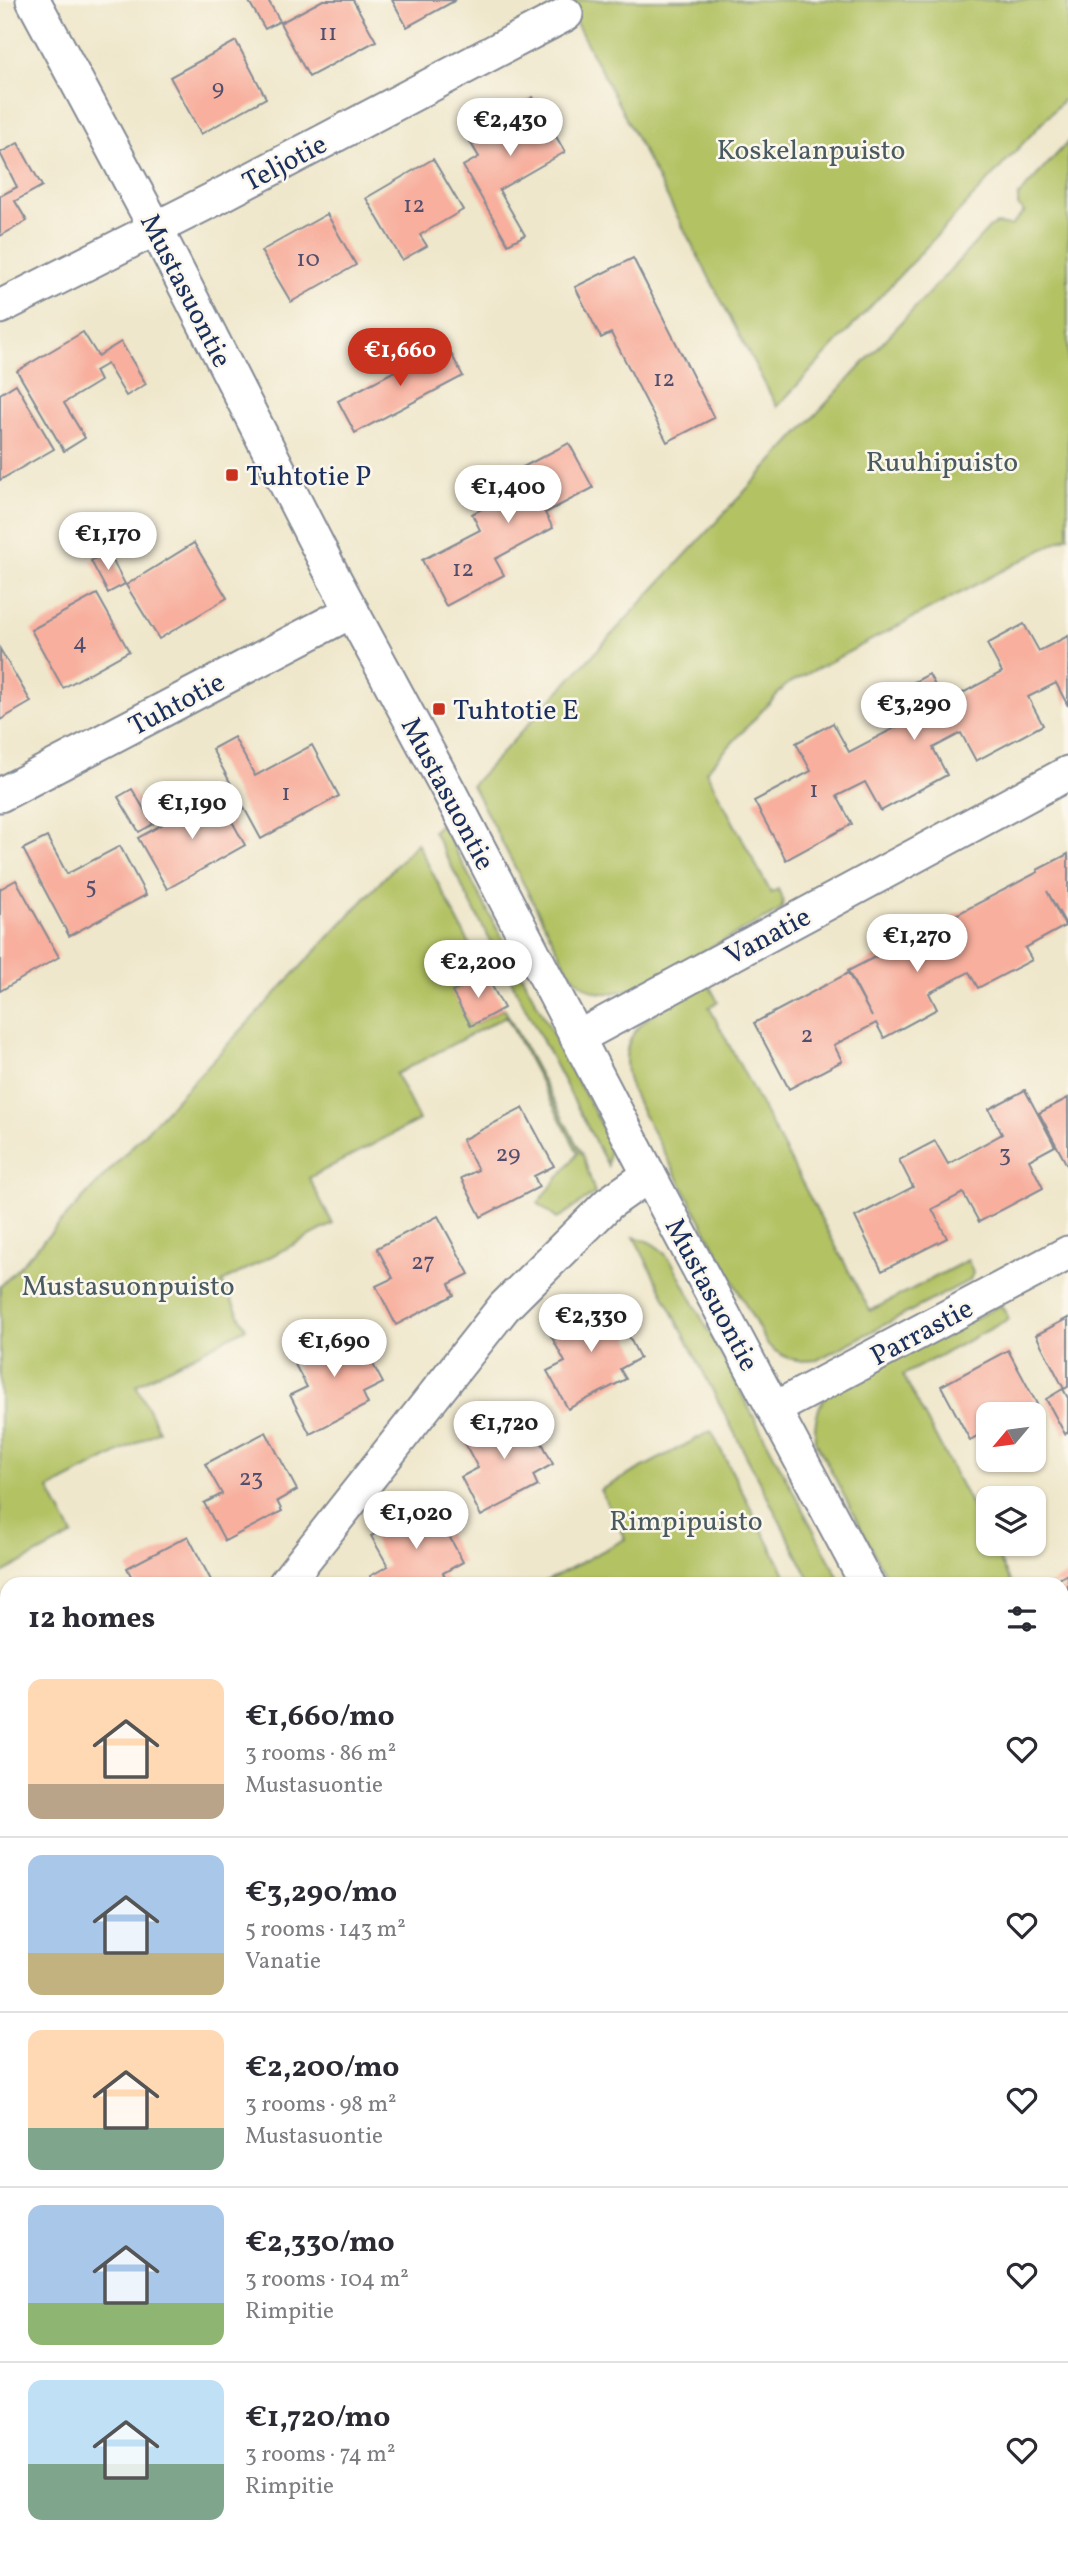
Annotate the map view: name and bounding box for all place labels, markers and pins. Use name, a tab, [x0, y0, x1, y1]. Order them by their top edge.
pin: €2,430	[453, 99, 567, 158]
pin: €1,660	[343, 328, 457, 388]
place label: Tuhtotie P	[246, 458, 371, 497]
pin: €1,400	[451, 466, 565, 525]
marker: Tuhtotie P	[224, 467, 240, 483]
pin: €1,170	[51, 512, 165, 572]
pin: €3,290	[857, 682, 971, 742]
place label: Tuhtotie E	[453, 692, 579, 731]
marker: Tuhtotie E	[431, 701, 447, 717]
pin: €1,190	[135, 782, 249, 841]
pin: €1,270	[860, 914, 974, 974]
pin: €2,200	[421, 940, 535, 1000]
pin: €2,330	[534, 1294, 648, 1354]
pin: €1,690	[277, 1320, 391, 1379]
pin: €1,720	[447, 1402, 561, 1461]
pin: €1,020	[359, 1492, 473, 1551]

